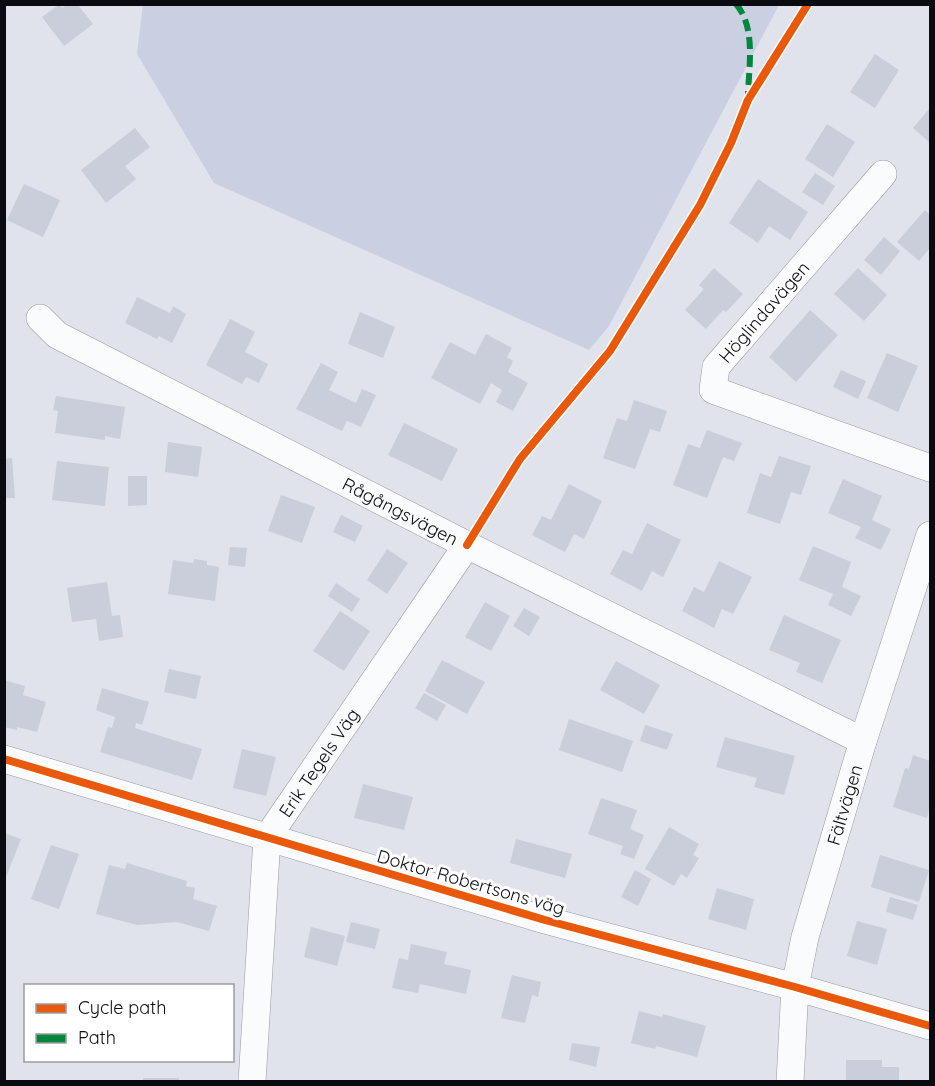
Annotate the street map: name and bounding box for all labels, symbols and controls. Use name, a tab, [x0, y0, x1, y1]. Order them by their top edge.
street label: Höglindavägen	[714, 257, 814, 367]
street label: Rågångsvägen	[339, 472, 462, 550]
street label: Erik Tegels Väg	[273, 704, 364, 821]
street label: Fältvägen	[821, 762, 867, 848]
street label: Doktor Robertsons väg	[374, 844, 568, 920]
legend	[24, 984, 234, 1062]
text: Cycle path	[78, 996, 166, 1019]
text: Path	[78, 1026, 116, 1049]

